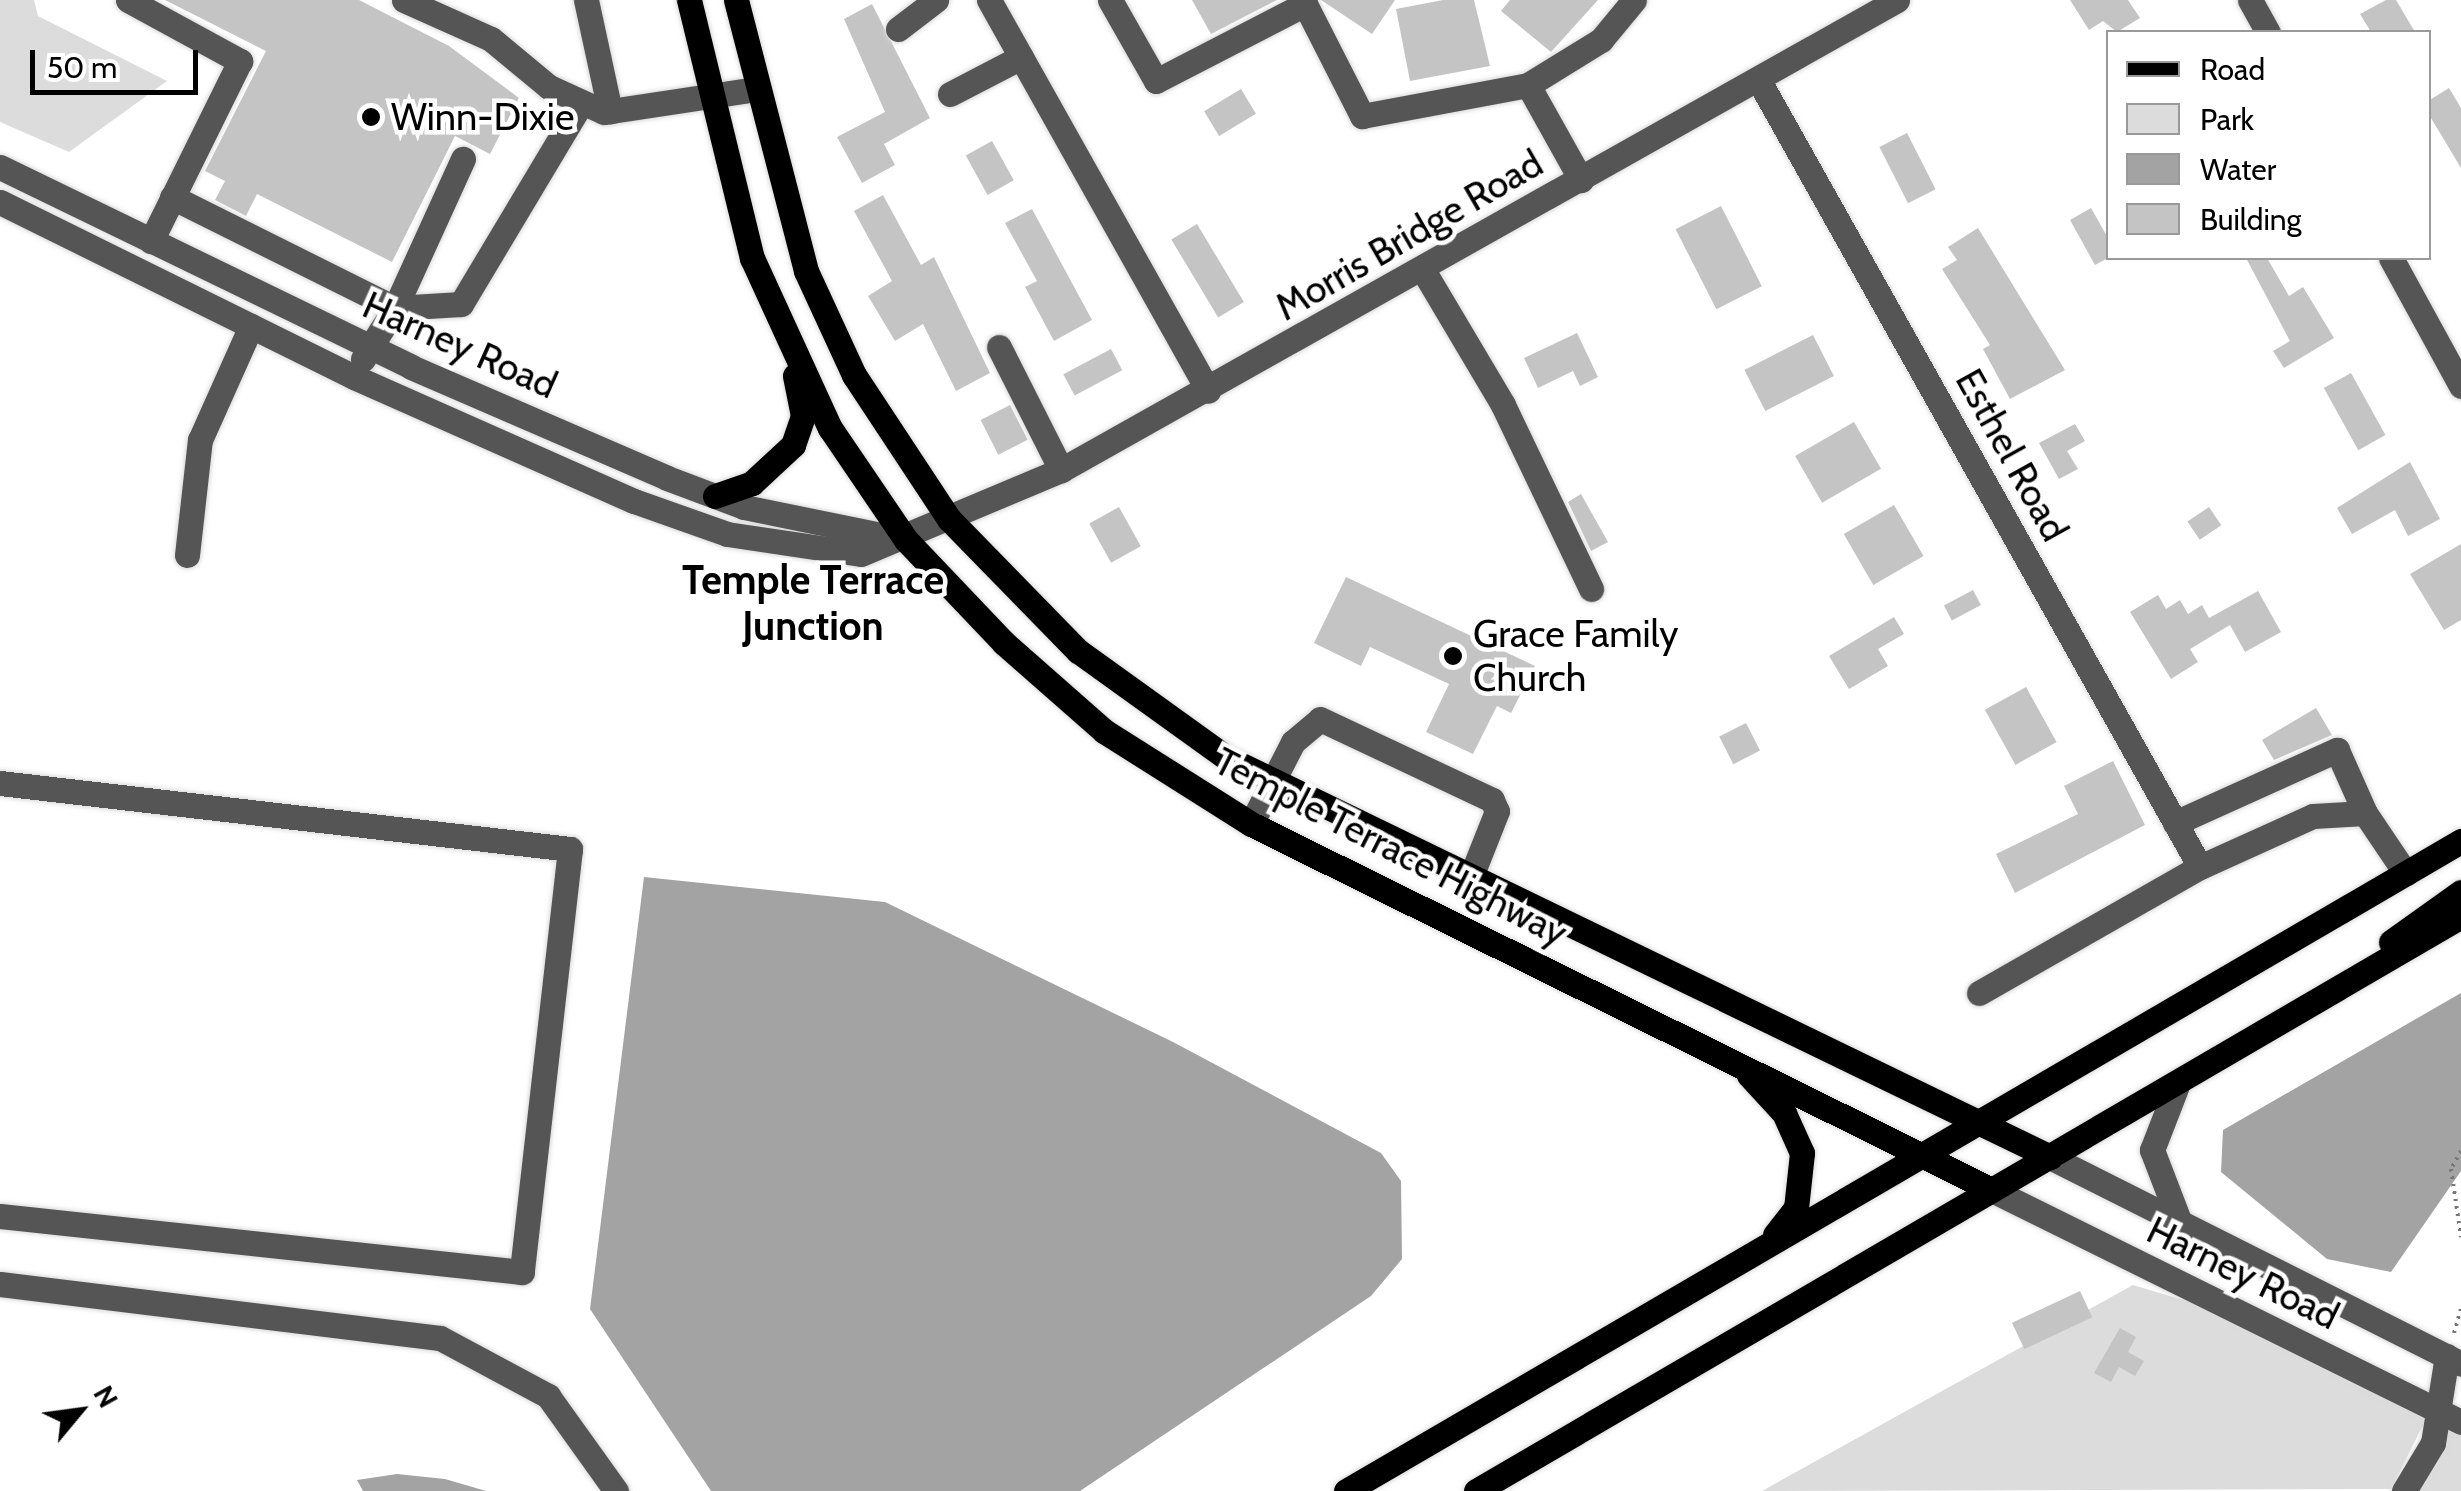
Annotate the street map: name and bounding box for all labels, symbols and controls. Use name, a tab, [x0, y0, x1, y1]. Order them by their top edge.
scale bar	[35, 30, 202, 92]
legend	[2106, 30, 2431, 260]
text: 50 m	[47, 49, 117, 86]
text: Road	[2200, 51, 2265, 88]
place label: Winn-Dixie	[391, 94, 574, 140]
text: Park	[2200, 101, 2254, 138]
marker: Winn-Dixie	[360, 106, 382, 128]
street label: Morris Bridge Road	[1267, 140, 1551, 330]
text: Water	[2200, 151, 2276, 188]
text: Building	[2200, 201, 2302, 238]
street label: Harney Road	[356, 282, 564, 408]
street label: Esthel Road	[1946, 361, 2078, 549]
district label: Temple Terrace Junction	[682, 556, 944, 650]
place label: Grace Family Church	[1473, 611, 1679, 700]
marker: Grace Family Church	[1442, 645, 1464, 667]
street label: Temple Terrace Highway	[1207, 738, 1575, 956]
street label: Harney Road	[2140, 1207, 2346, 1339]
north arrow	[30, 1361, 130, 1461]
text: N	[87, 1380, 126, 1413]

